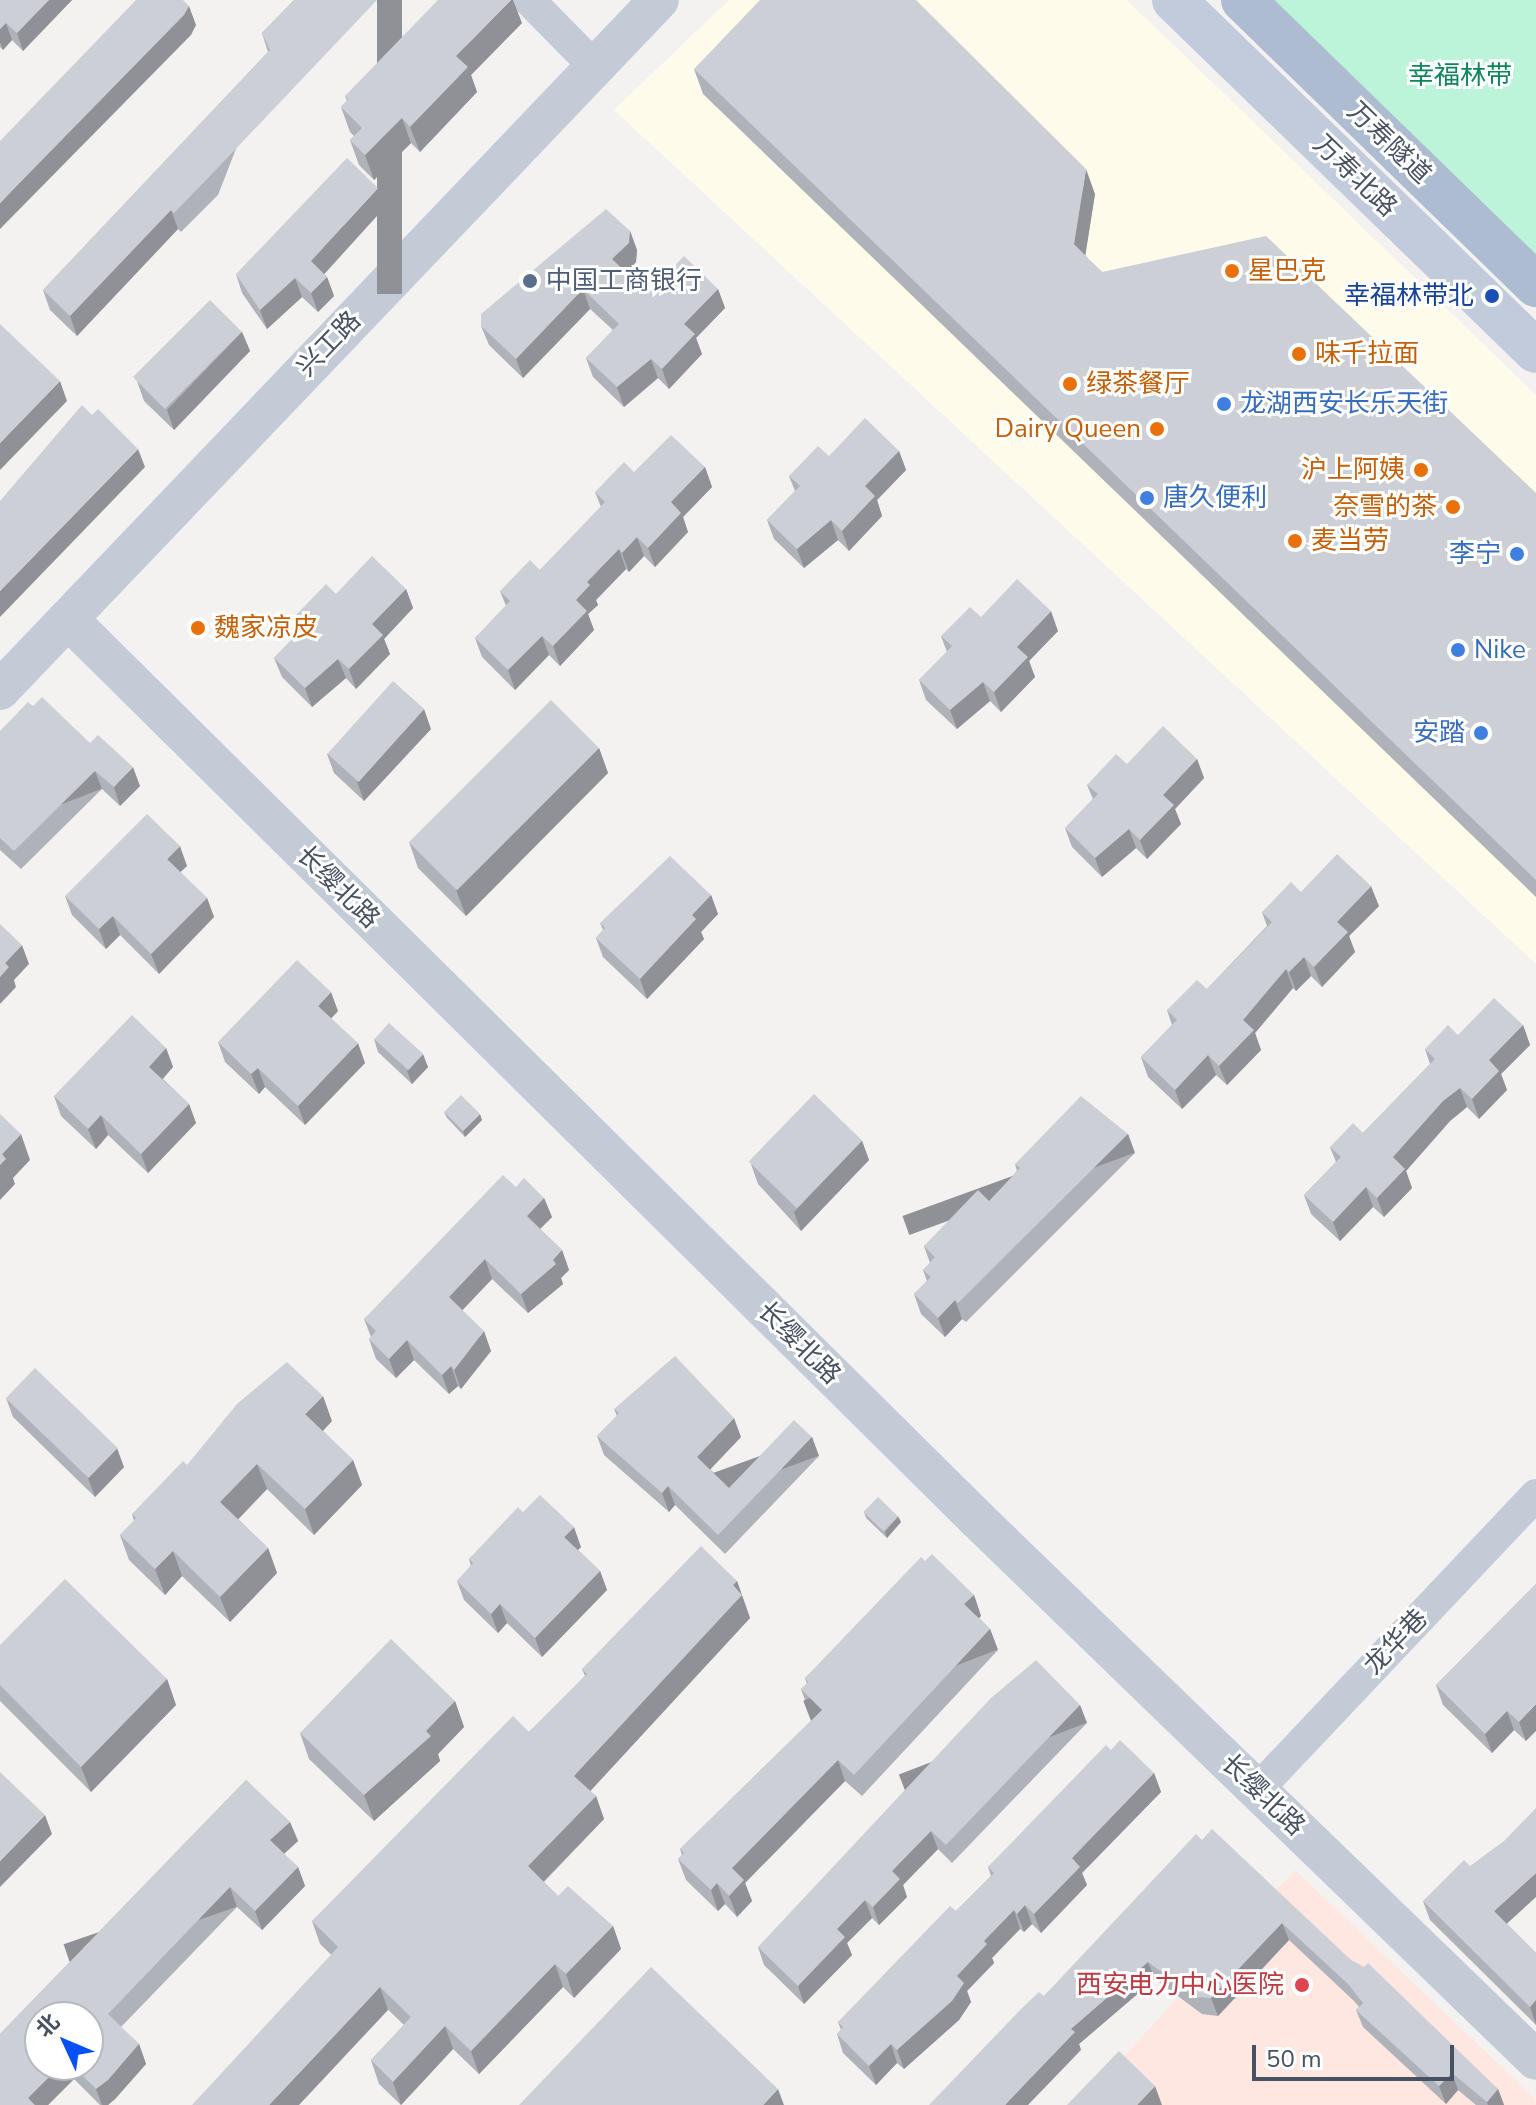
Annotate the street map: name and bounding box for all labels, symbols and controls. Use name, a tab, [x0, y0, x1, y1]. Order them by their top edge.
park label: 幸福林带	[1408, 60, 1512, 92]
street label: 万寿隧道	[1341, 96, 1437, 190]
street label: 万寿北路	[1307, 129, 1403, 223]
place label: 星巴克	[1248, 255, 1326, 287]
marker: 星巴克	[1223, 262, 1241, 280]
place label: 中国工商银行	[546, 265, 702, 297]
marker: 中国工商银行	[521, 272, 539, 290]
place label: 幸福林带北	[1344, 280, 1474, 312]
marker: 幸福林带北	[1481, 285, 1503, 307]
street label: 兴工路	[291, 305, 367, 383]
place label: 味千拉面	[1315, 338, 1419, 370]
marker: 味千拉面	[1290, 345, 1308, 363]
place label: 绿茶餐厅	[1086, 368, 1190, 400]
marker: 绿茶餐厅	[1061, 375, 1079, 393]
place label: 龙湖西安长乐天街	[1240, 388, 1448, 420]
marker: 龙湖西安长乐天街	[1215, 395, 1233, 413]
place label: Dairy Queen	[995, 413, 1141, 445]
marker: Dairy Queen	[1148, 420, 1166, 438]
place label: 沪上阿姨	[1301, 454, 1405, 486]
marker: 沪上阿姨	[1412, 461, 1430, 479]
place label: 唐久便利	[1163, 482, 1267, 514]
marker: 唐久便利	[1138, 489, 1156, 507]
place label: 奈雪的茶	[1333, 491, 1437, 523]
marker: 奈雪的茶	[1444, 498, 1462, 516]
place label: 麦当劳	[1311, 525, 1389, 557]
marker: 麦当劳	[1286, 532, 1304, 550]
place label: 李宁	[1449, 538, 1501, 570]
marker: 李宁	[1508, 545, 1526, 563]
place label: 魏家凉皮	[214, 612, 318, 644]
marker: 魏家凉皮	[189, 619, 207, 637]
place label: Nike	[1474, 634, 1526, 666]
marker: Nike	[1449, 641, 1467, 659]
place label: 安踏	[1413, 717, 1465, 749]
marker: 安踏	[1472, 724, 1490, 742]
street label: 长缨北路	[290, 839, 386, 935]
street label: 长缨北路	[751, 1295, 847, 1391]
street label: 龙华巷	[1358, 1603, 1434, 1681]
street label: 长缨北路	[1215, 1748, 1311, 1842]
place label: 西安电力中心医院	[1076, 1969, 1284, 2001]
marker: 西安电力中心医院	[1291, 1974, 1313, 1996]
north arrow	[24, 2001, 104, 2081]
text: 北	[30, 2007, 67, 2044]
scale bar	[1256, 2029, 1458, 2079]
text: 50 m	[1266, 2043, 1322, 2075]

